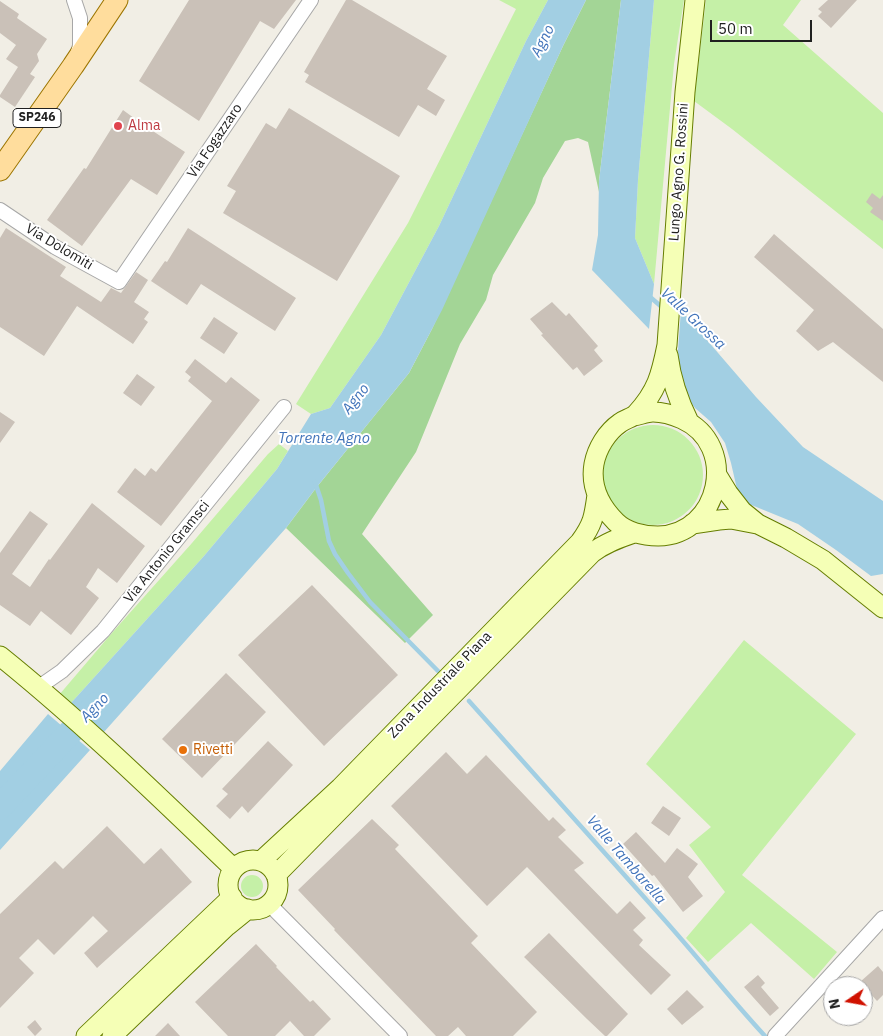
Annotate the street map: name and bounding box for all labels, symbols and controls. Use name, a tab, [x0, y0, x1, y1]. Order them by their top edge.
scale bar	[713, 10, 816, 42]
text: 50 m	[718, 19, 753, 38]
water label: Agno	[527, 22, 559, 60]
street label: Via Fogazzaro	[184, 101, 246, 181]
street label: Lungo Agno G. Rossini	[666, 102, 692, 242]
road number: SP246	[13, 109, 61, 128]
place label: Alma	[128, 118, 160, 134]
marker: Alma	[112, 120, 124, 132]
street label: Via Dolomiti	[22, 220, 96, 274]
water label: Valle Grossa	[657, 284, 729, 354]
water label: Agno	[339, 380, 373, 418]
water label: Torrente Agno	[278, 430, 370, 448]
street label: Via Antonio Gramsci	[121, 497, 213, 607]
street label: Zona Industriale Piana	[385, 628, 495, 742]
water label: Agno	[77, 690, 113, 726]
place label: Rivetti	[193, 742, 233, 758]
marker: Rivetti	[177, 744, 189, 756]
water label: Valle Tambarella	[582, 812, 670, 908]
north arrow	[823, 976, 873, 1026]
text: N	[824, 997, 844, 1011]

